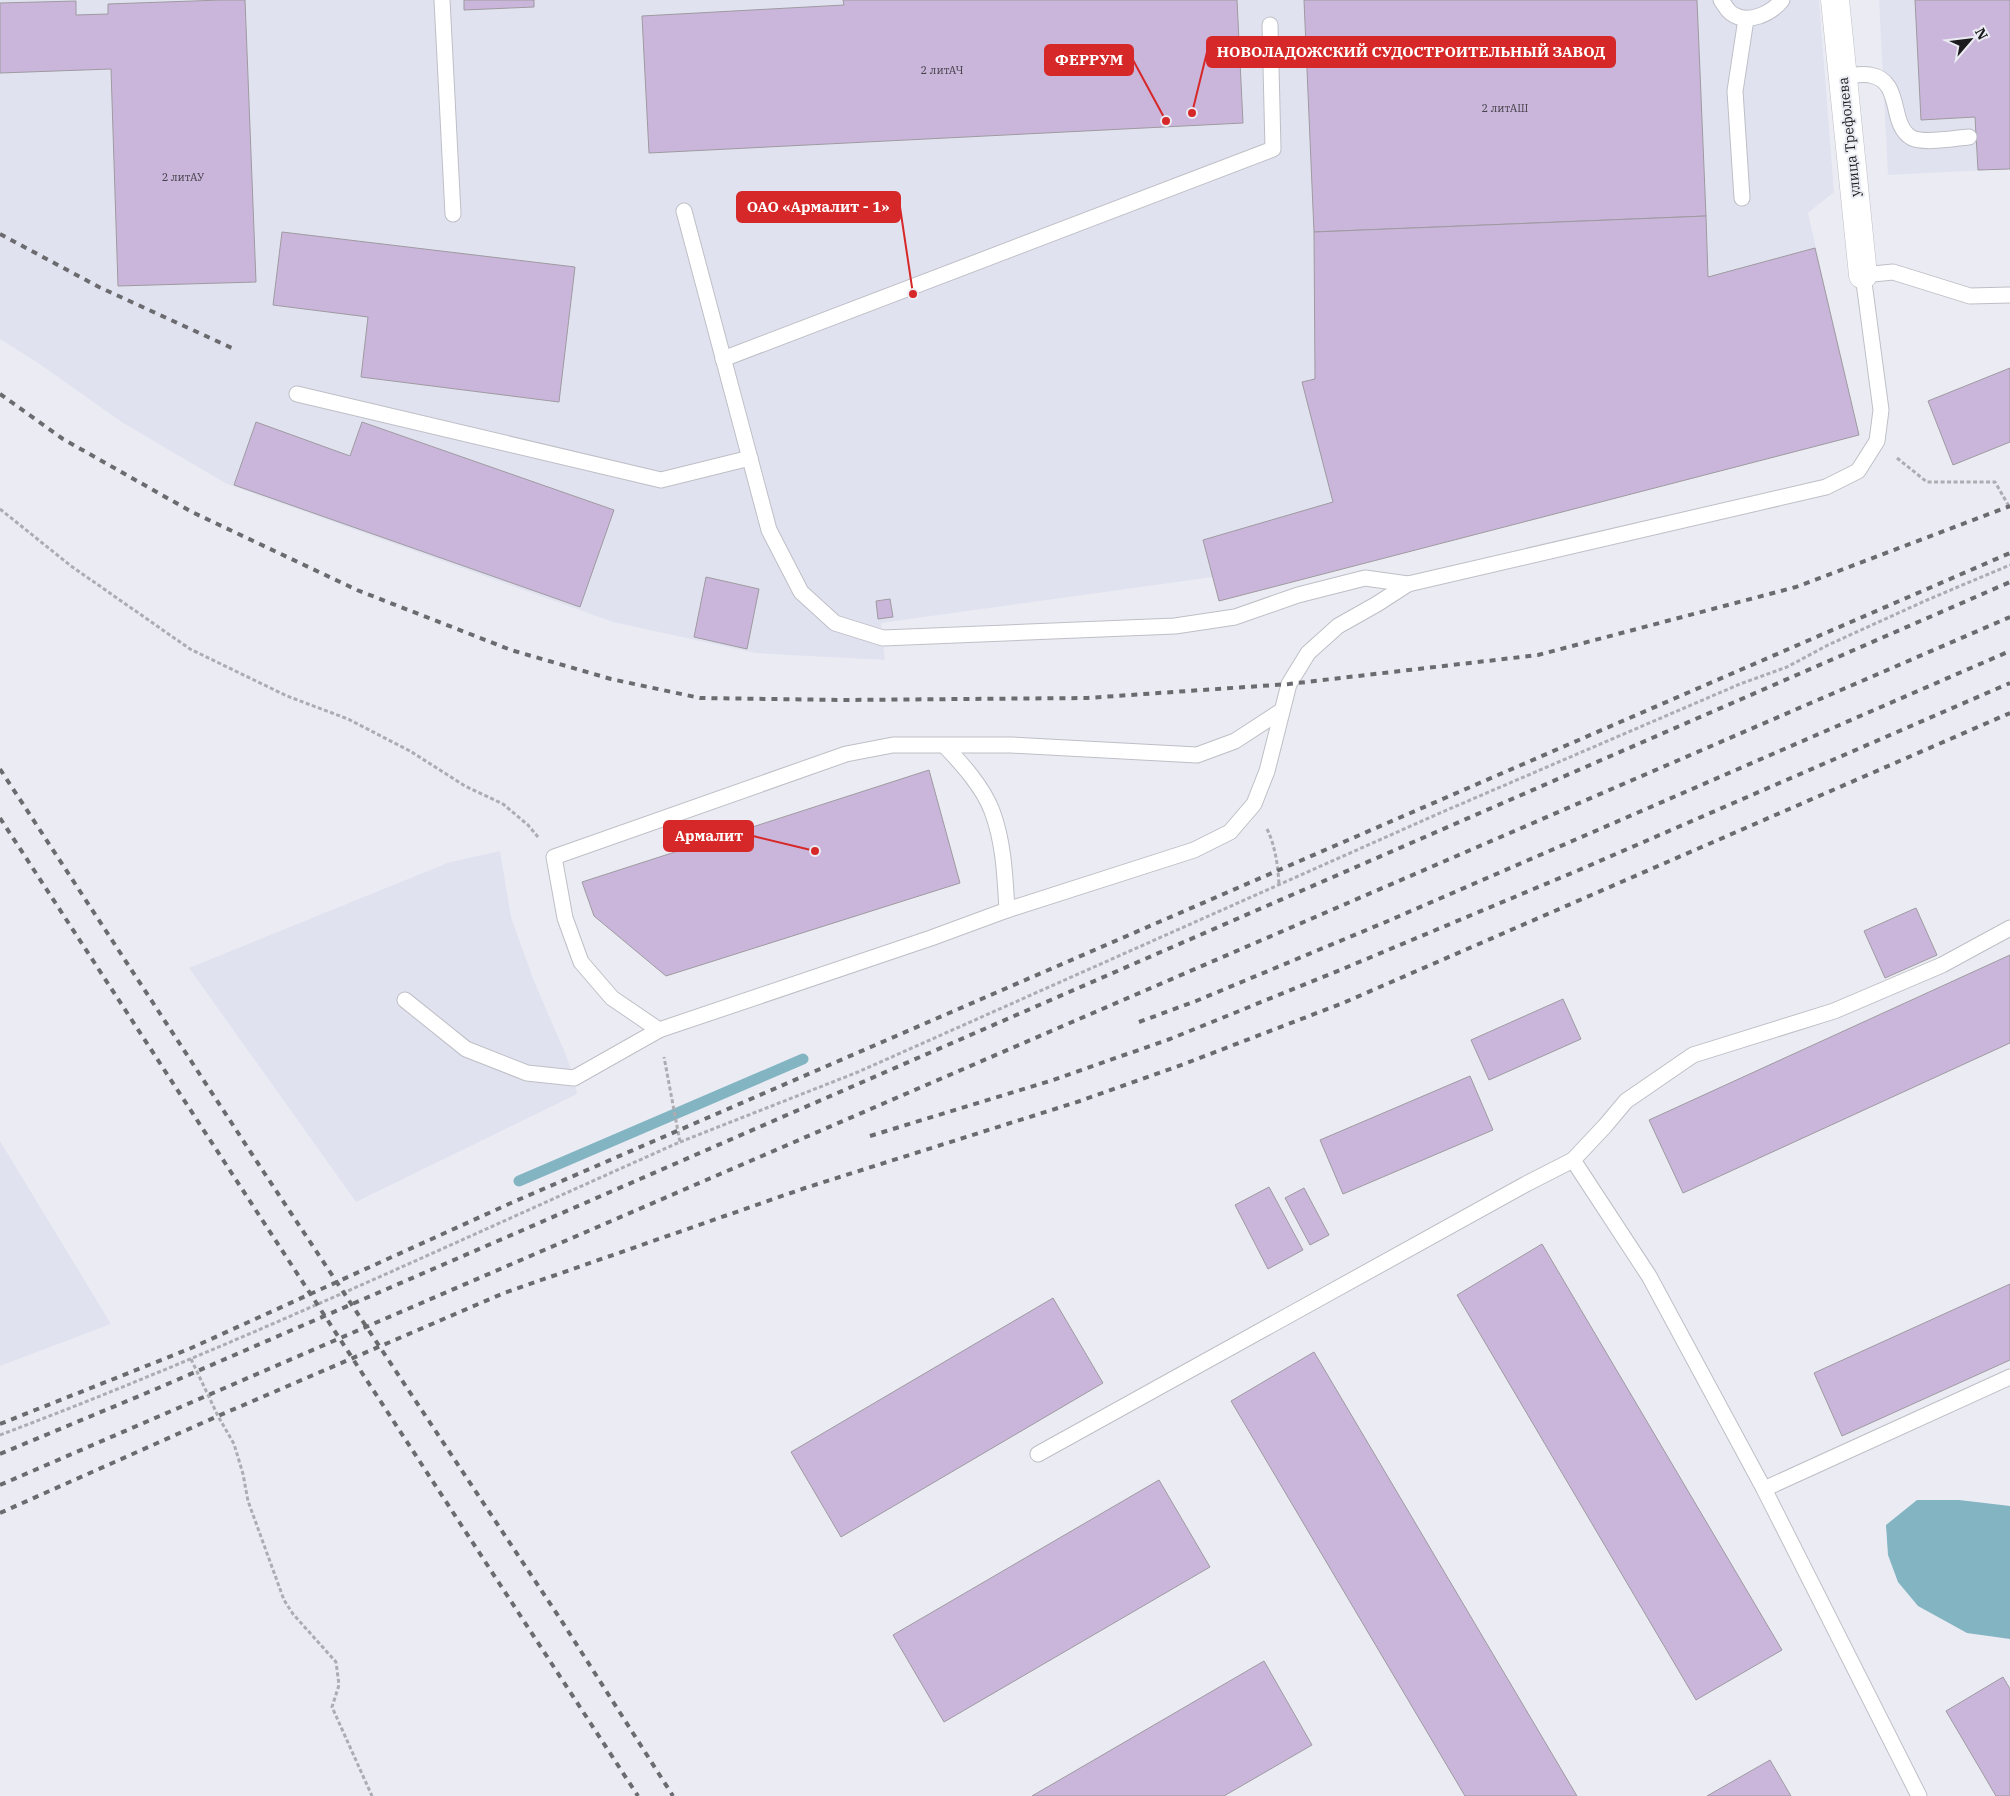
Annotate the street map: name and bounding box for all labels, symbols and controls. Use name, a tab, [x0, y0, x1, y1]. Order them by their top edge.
north arrow	[1945, 15, 1995, 65]
text: N	[1971, 25, 1992, 43]
callout: НОВОЛАДОЖСКИЙ СУДОСТРОИТЕЛЬНЫЙ ЗАВОД	[1207, 37, 1615, 67]
text: НОВОЛАДОЖСКИЙ СУДОСТРОИТЕЛЬНЫЙ ЗАВОД	[1217, 42, 1605, 61]
callout: ФЕРРУМ	[1045, 45, 1133, 75]
text: ФЕРРУМ	[1055, 50, 1123, 69]
house number: 2 литАЧ	[921, 63, 963, 77]
street label: улица Трефолева	[1834, 76, 1864, 198]
house number: 2 литАШ	[1482, 101, 1528, 115]
house number: 2 литАУ	[162, 170, 205, 184]
callout: ОАО «Армалит - 1»	[737, 192, 900, 222]
text: ОАО «Армалит - 1»	[747, 197, 889, 216]
callout: Армалит	[664, 821, 753, 851]
text: Армалит	[675, 826, 743, 845]

